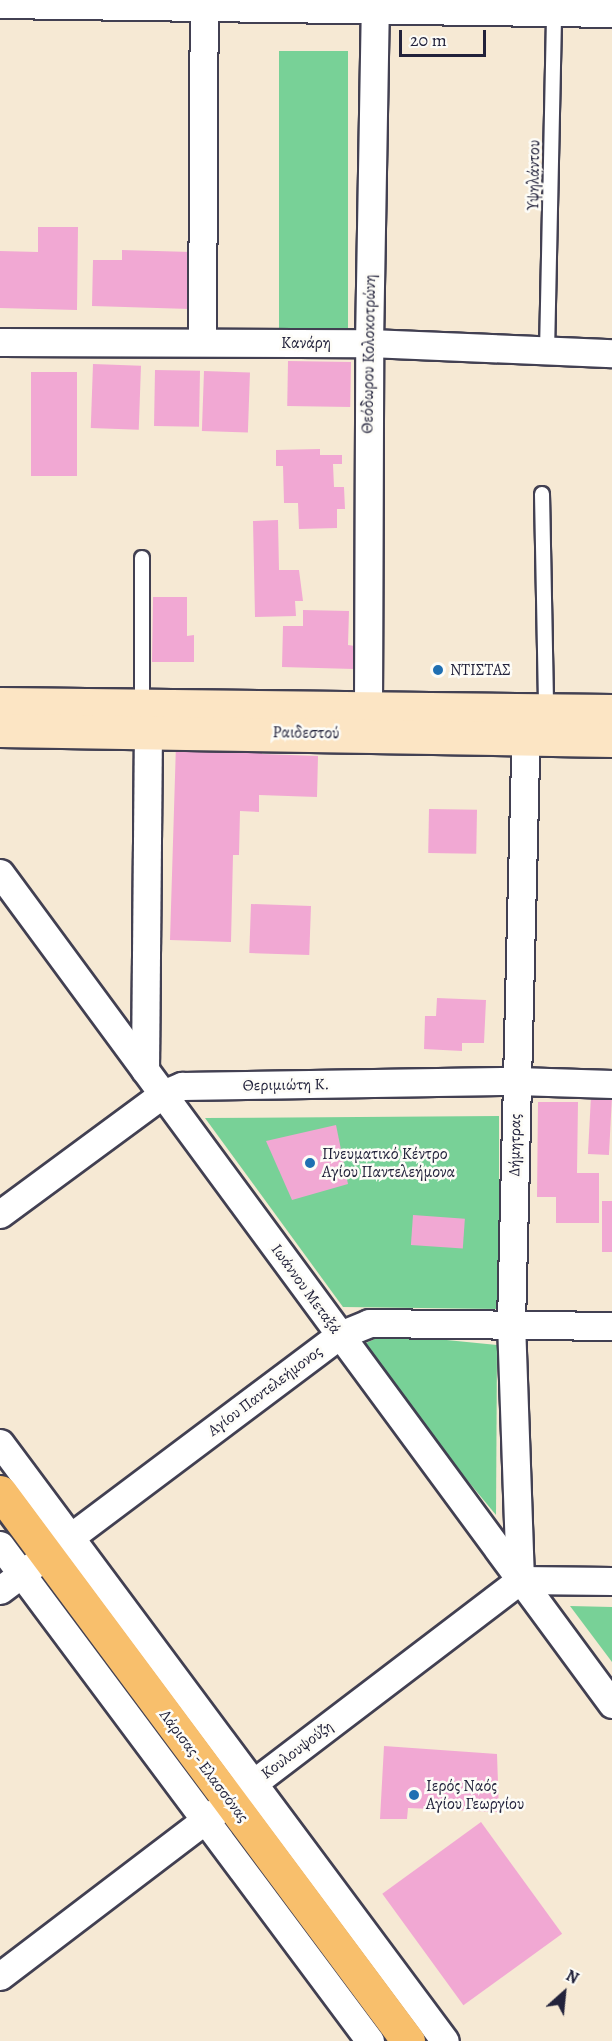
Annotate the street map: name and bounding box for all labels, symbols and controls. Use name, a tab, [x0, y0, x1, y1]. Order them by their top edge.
scale bar	[402, 18, 489, 56]
text: 20 m	[410, 28, 447, 52]
street label: Υψηλάντου	[524, 140, 544, 210]
street label: Θεόδωρου Κολοκοτρώνη	[358, 274, 380, 434]
street label: Κανάρη	[281, 333, 331, 353]
place label: ΝΤΙΣΤΑΣ	[450, 660, 511, 680]
marker: ΝΤΙΣΤΑΣ	[431, 663, 445, 677]
street label: Ραιδεστού	[272, 723, 340, 743]
street label: Θεριμιώτη Κ.	[243, 1075, 329, 1095]
street label: Δήμητρας	[505, 1113, 525, 1177]
place label: Πνευματικό Κέντρο Αγίου Παντελεήμονα	[322, 1144, 455, 1182]
marker: Πνευματικό Κέντρο Αγίου Παντελεήμονα	[303, 1156, 317, 1170]
street label: Ιωάννου Μεταξά	[267, 1240, 345, 1338]
street label: Αγίου Παντελεήμονος	[204, 1342, 326, 1440]
street label: Λάρισας - Ελασσόνας	[155, 1706, 253, 1826]
street label: Κουλουψούζη	[257, 1717, 337, 1783]
place label: Ιερός Ναός Αγίου Γεωργίου	[426, 1776, 524, 1814]
marker: Ιερός Ναός Αγίου Γεωργίου	[407, 1788, 421, 1802]
north arrow	[534, 1963, 594, 2023]
text: N	[562, 1965, 582, 1989]

